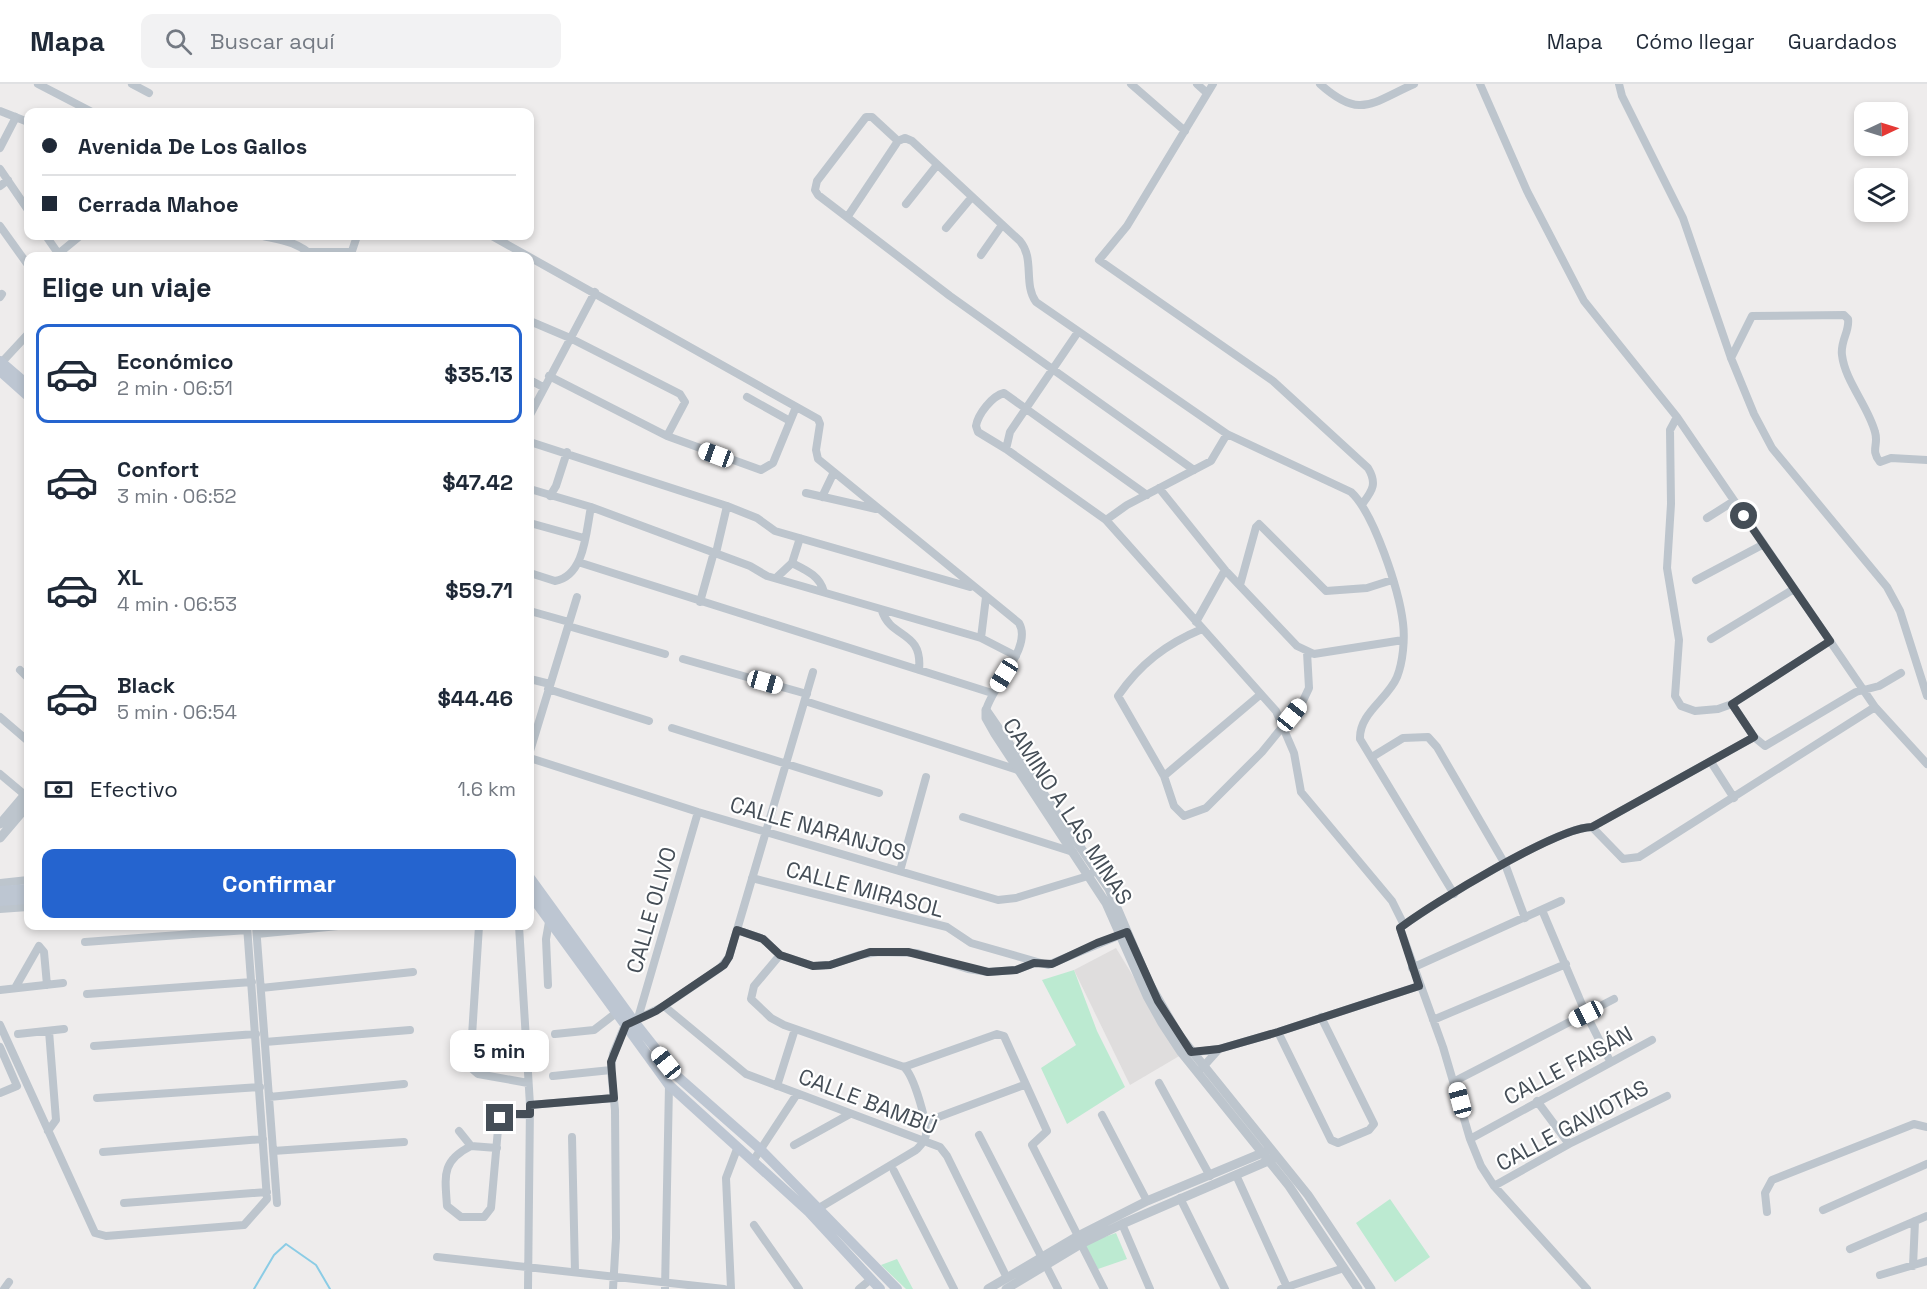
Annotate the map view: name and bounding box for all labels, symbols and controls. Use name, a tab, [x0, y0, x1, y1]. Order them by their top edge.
search box	[141, 14, 561, 68]
text: Mapa	[30, 23, 105, 59]
icon: search	[162, 25, 195, 58]
text: Buscar aquí	[210, 27, 335, 55]
text: Mapa	[1547, 28, 1603, 55]
text: Cómo llegar	[1636, 28, 1755, 55]
text: Guardados	[1788, 28, 1897, 55]
north arrow	[1854, 102, 1908, 156]
map controls	[1854, 102, 1908, 222]
text: Avenida De Los Gallos	[78, 132, 307, 160]
button: layers	[1854, 168, 1908, 222]
text: Cerrada Mahoe	[78, 190, 239, 218]
text: Elige un viaje	[42, 270, 212, 305]
icon: car	[45, 347, 99, 401]
text: Económico	[117, 347, 234, 375]
text: $35.13	[444, 360, 513, 388]
text: 2 min · 06:51	[117, 375, 233, 401]
car	[696, 440, 736, 470]
icon: car	[45, 455, 99, 509]
text: Confort	[117, 455, 199, 483]
text: $47.42	[442, 468, 513, 496]
text: 3 min · 06:52	[117, 483, 237, 509]
route start	[1730, 502, 1757, 529]
icon: car	[45, 563, 99, 617]
text: XL	[117, 563, 143, 591]
text: $59.71	[445, 576, 513, 604]
text: 4 min · 06:53	[117, 591, 237, 617]
car	[987, 655, 1021, 695]
car	[745, 668, 785, 696]
icon: car	[45, 671, 99, 725]
text: Black	[117, 671, 175, 699]
text: $44.46	[438, 684, 513, 712]
car	[1274, 695, 1310, 735]
text: 5 min · 06:54	[117, 699, 237, 725]
street label: CAMINO A LAS MINAS	[997, 712, 1139, 910]
icon: cash	[42, 773, 75, 806]
text: Efectivo	[90, 775, 178, 803]
text: 1.6 km	[457, 776, 516, 802]
street label: CALLE NARANJOS	[727, 790, 909, 866]
street label: CALLE OLIVO	[620, 844, 682, 976]
button: Confirmar	[42, 849, 516, 918]
street label: CALLE MIRASOL	[783, 854, 947, 924]
car	[1566, 998, 1606, 1030]
street label: CALLE FAISÁN	[1499, 1019, 1637, 1111]
callout: 5 min	[450, 1031, 550, 1073]
text: 5 min	[474, 1038, 525, 1064]
car	[648, 1043, 684, 1083]
street label: CALLE BAMBÚ	[795, 1062, 941, 1140]
street label: CALLE GAVIOTAS	[1491, 1073, 1653, 1177]
car	[1447, 1080, 1473, 1120]
route end	[486, 1104, 513, 1131]

